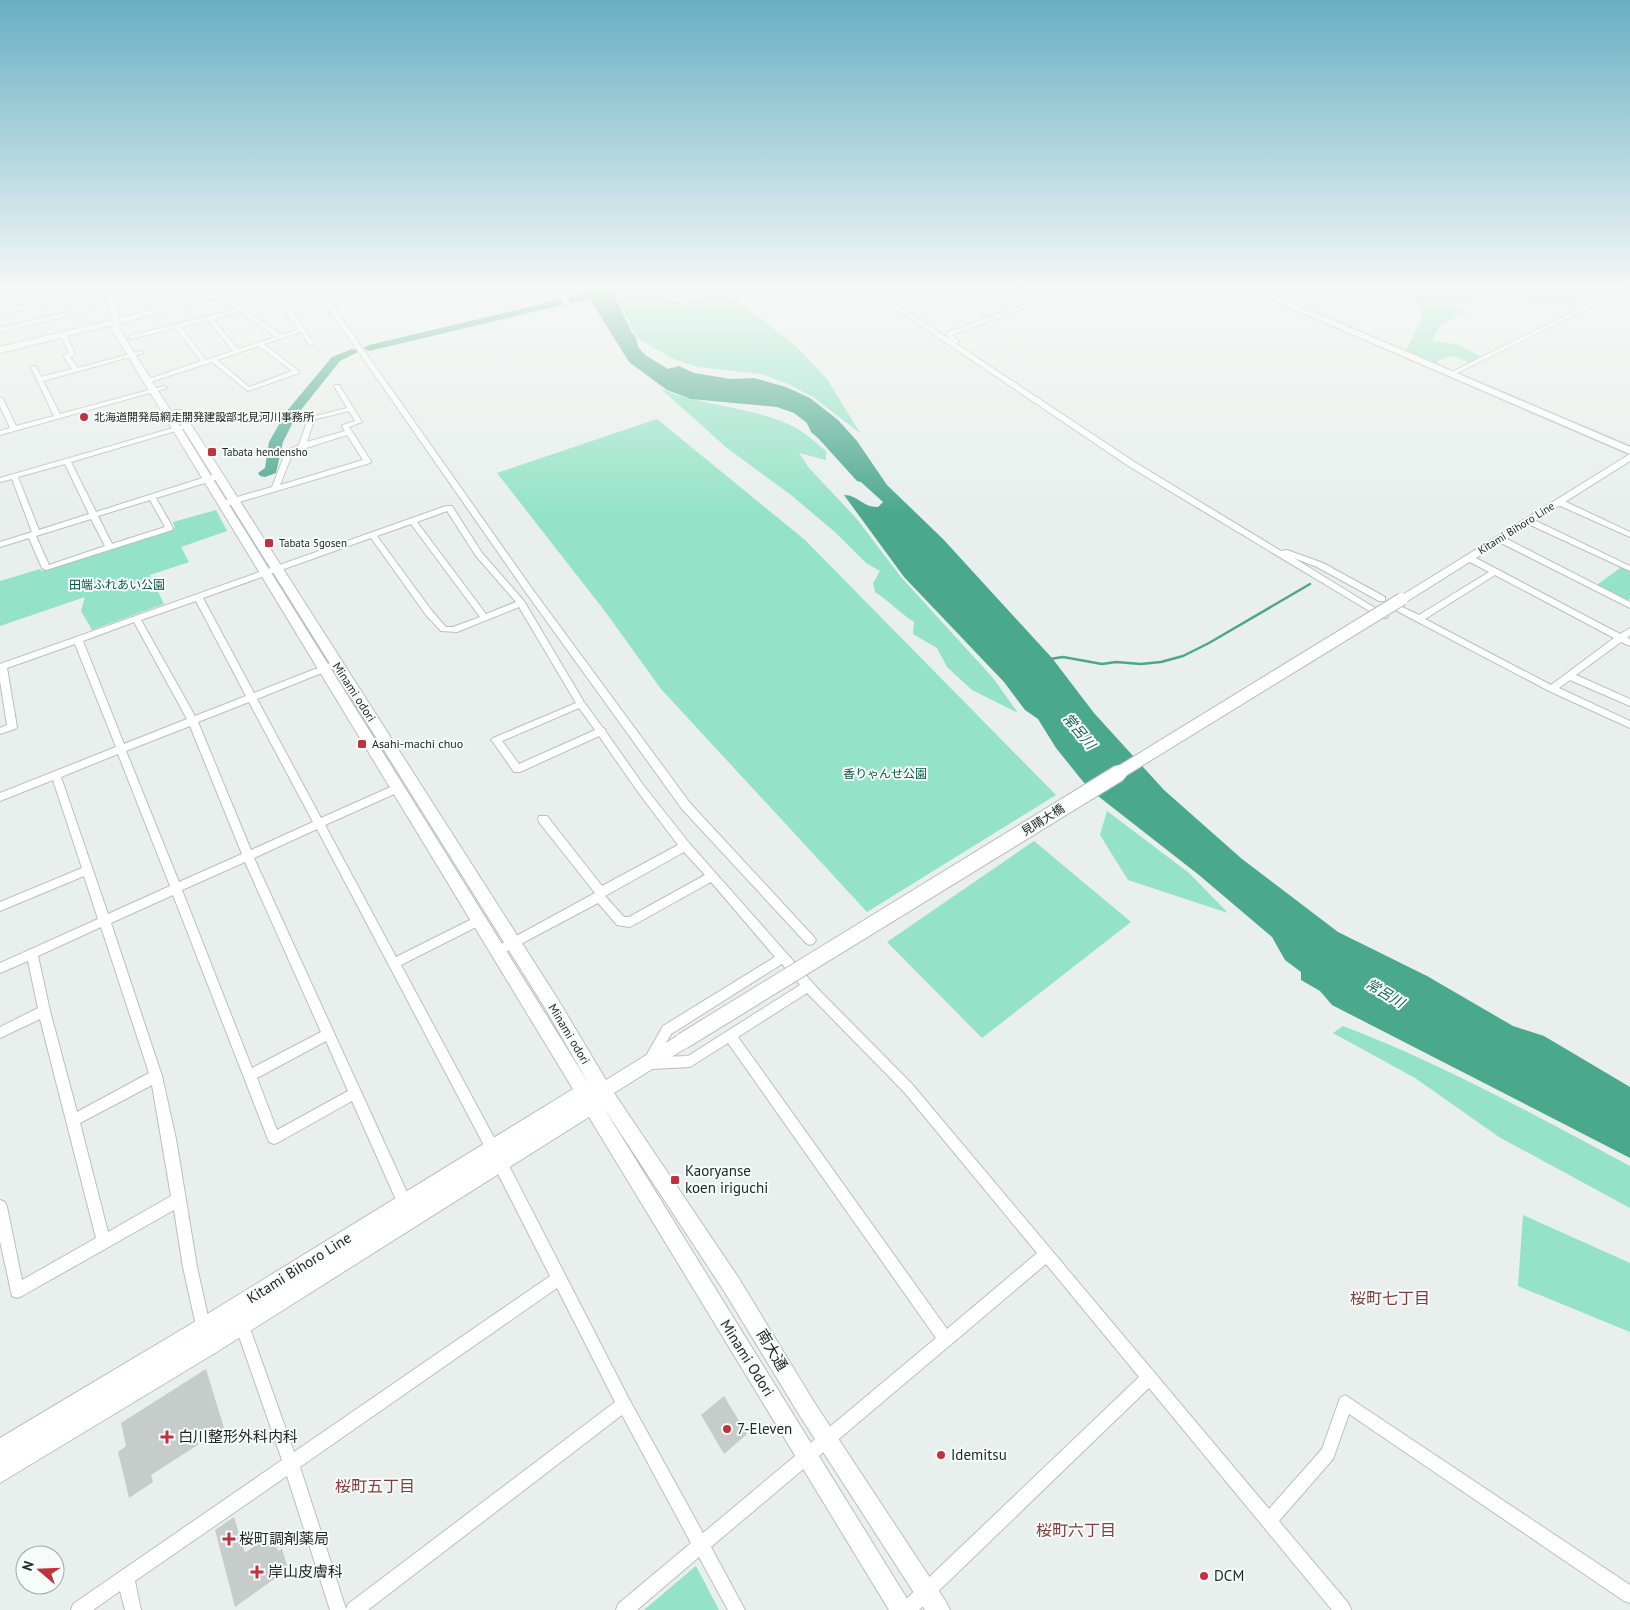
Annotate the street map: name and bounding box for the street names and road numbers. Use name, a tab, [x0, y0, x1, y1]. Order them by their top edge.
street label: Kitami Bihoro Line	[1475, 499, 1557, 557]
street label: Minami odori	[330, 659, 379, 724]
street label: 見晴大橋	[1018, 800, 1067, 839]
street label: Minami odori	[545, 1001, 593, 1067]
street label: Kitami Bihoro Line	[243, 1228, 355, 1307]
street label: Minami Odori	[716, 1316, 779, 1400]
street label: 南大通	[753, 1326, 792, 1374]

